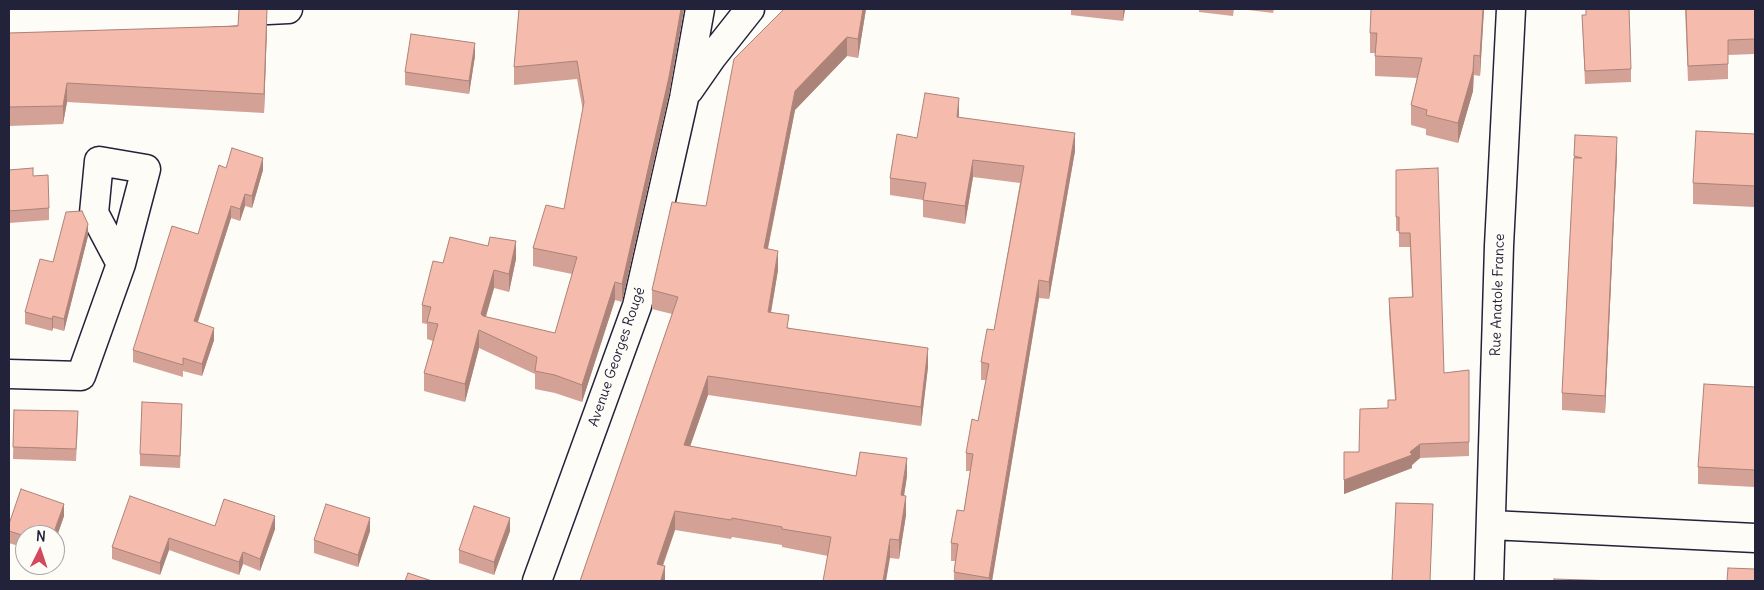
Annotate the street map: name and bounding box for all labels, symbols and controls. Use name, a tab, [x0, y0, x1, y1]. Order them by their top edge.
street label: Rue Anatole France	[1487, 233, 1509, 357]
street label: Avenue Georges Rougé	[585, 285, 649, 429]
north arrow	[15, 525, 65, 575]
text: N	[36, 527, 46, 545]

